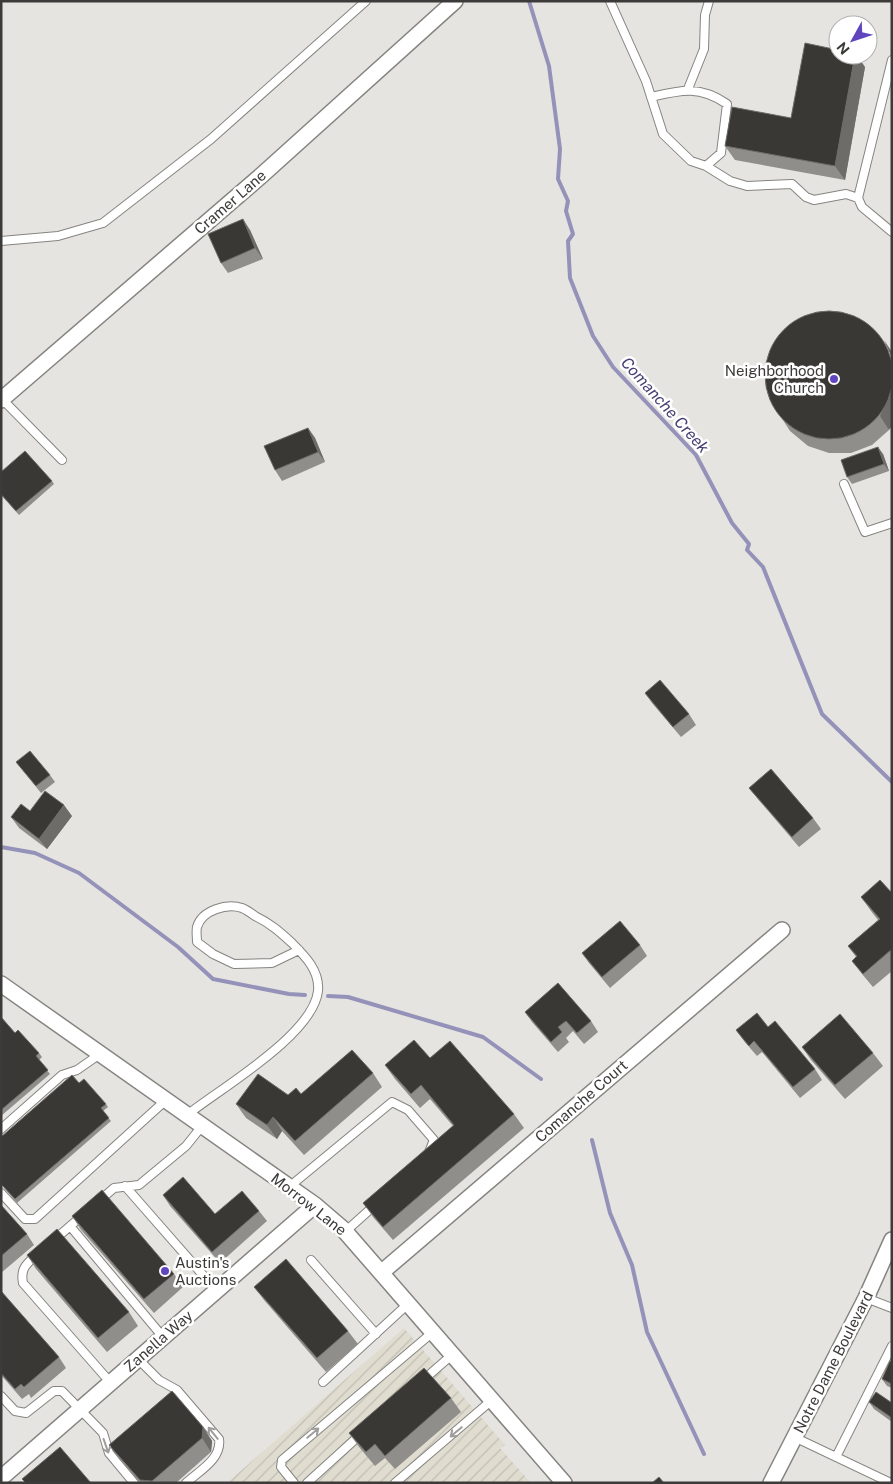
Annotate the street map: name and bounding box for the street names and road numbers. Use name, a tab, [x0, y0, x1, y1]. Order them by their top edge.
street label: Cramer Lane	[191, 166, 269, 238]
street label: Comanche Court	[531, 1056, 631, 1146]
street label: Morrow Lane	[268, 1169, 350, 1239]
street label: Notre Dame Boulevard	[790, 1288, 876, 1436]
street label: Zanella Way	[120, 1307, 196, 1375]

